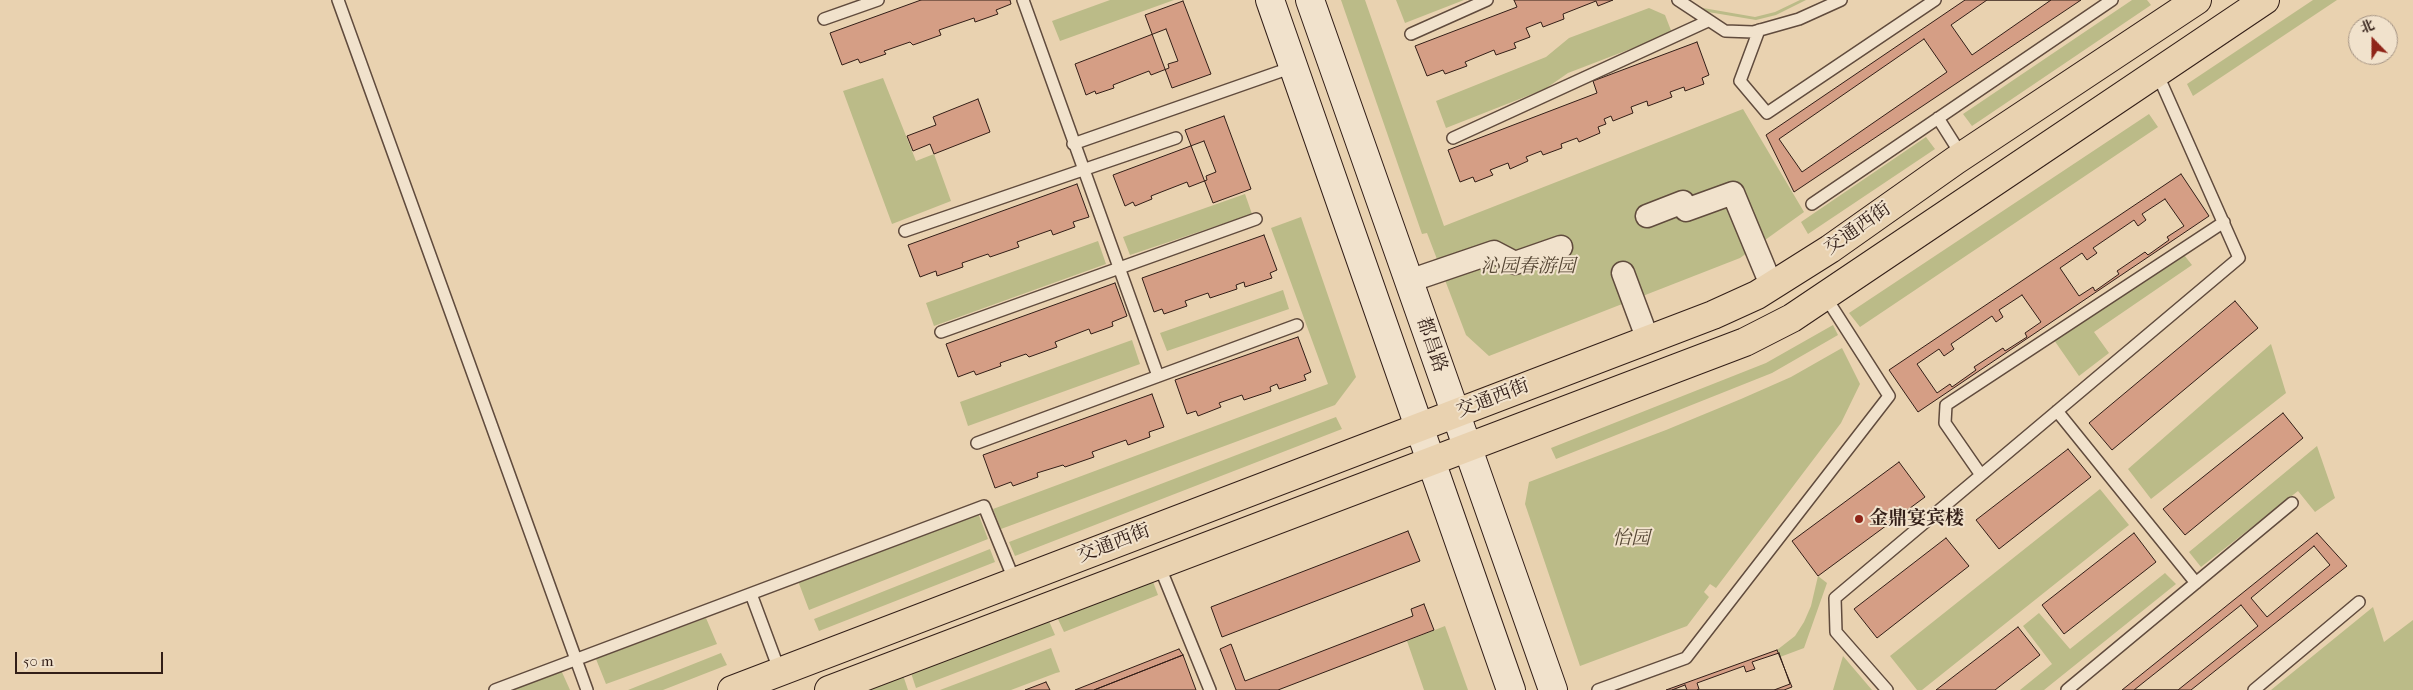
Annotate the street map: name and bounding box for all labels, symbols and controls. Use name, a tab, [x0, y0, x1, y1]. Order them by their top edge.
north arrow	[2348, 15, 2398, 65]
text: 北	[2358, 16, 2377, 37]
street label: 交通西街	[1820, 198, 1896, 260]
park label: 沁园春游园	[1481, 256, 1575, 278]
street label: 都昌路	[1411, 314, 1451, 376]
street label: 交通西街	[1453, 375, 1533, 423]
place label: 金鼎宴宾楼	[1869, 508, 1964, 530]
marker: 金鼎宴宾楼	[1853, 513, 1865, 525]
street label: 交通西街	[1074, 520, 1154, 568]
park label: 怡园	[1612, 528, 1650, 550]
scale bar	[18, 642, 165, 674]
text: 50 m	[23, 652, 53, 670]

